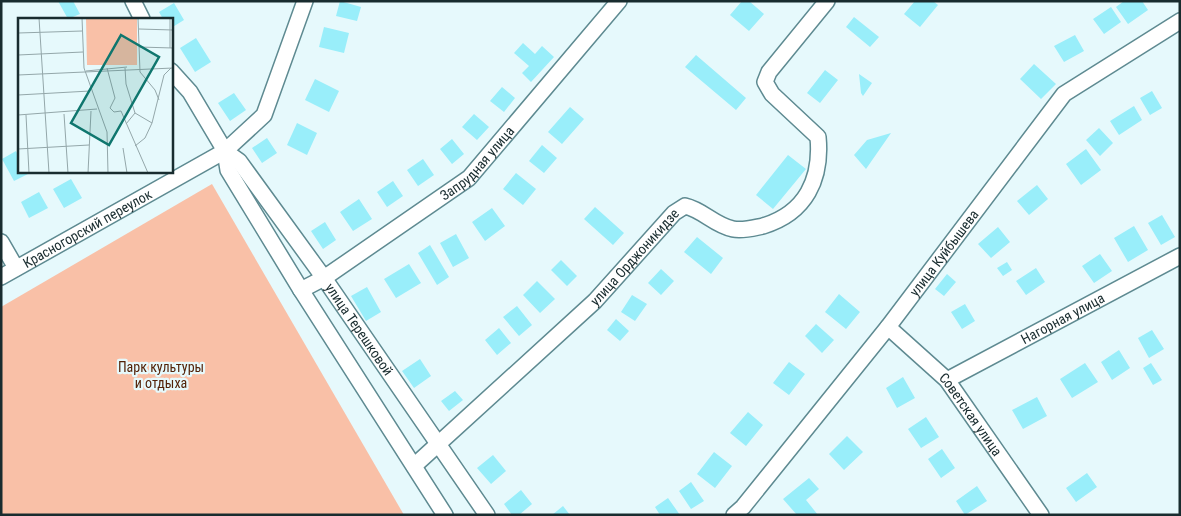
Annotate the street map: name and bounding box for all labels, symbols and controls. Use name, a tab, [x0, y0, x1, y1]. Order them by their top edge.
inset map	[18, 18, 172, 172]
street label: Запрудная улица	[437, 123, 517, 204]
street label: Красногорский переулок	[20, 186, 155, 271]
street label: улица Орджоникидзе	[587, 205, 682, 309]
street label: улица Куйбышева	[906, 207, 982, 299]
street label: улица Терешковой	[322, 280, 397, 378]
street label: Нагорная улица	[1018, 290, 1107, 347]
park label: Парк культуры и отдыха	[118, 359, 204, 391]
street label: Советская улица	[936, 369, 1005, 459]

